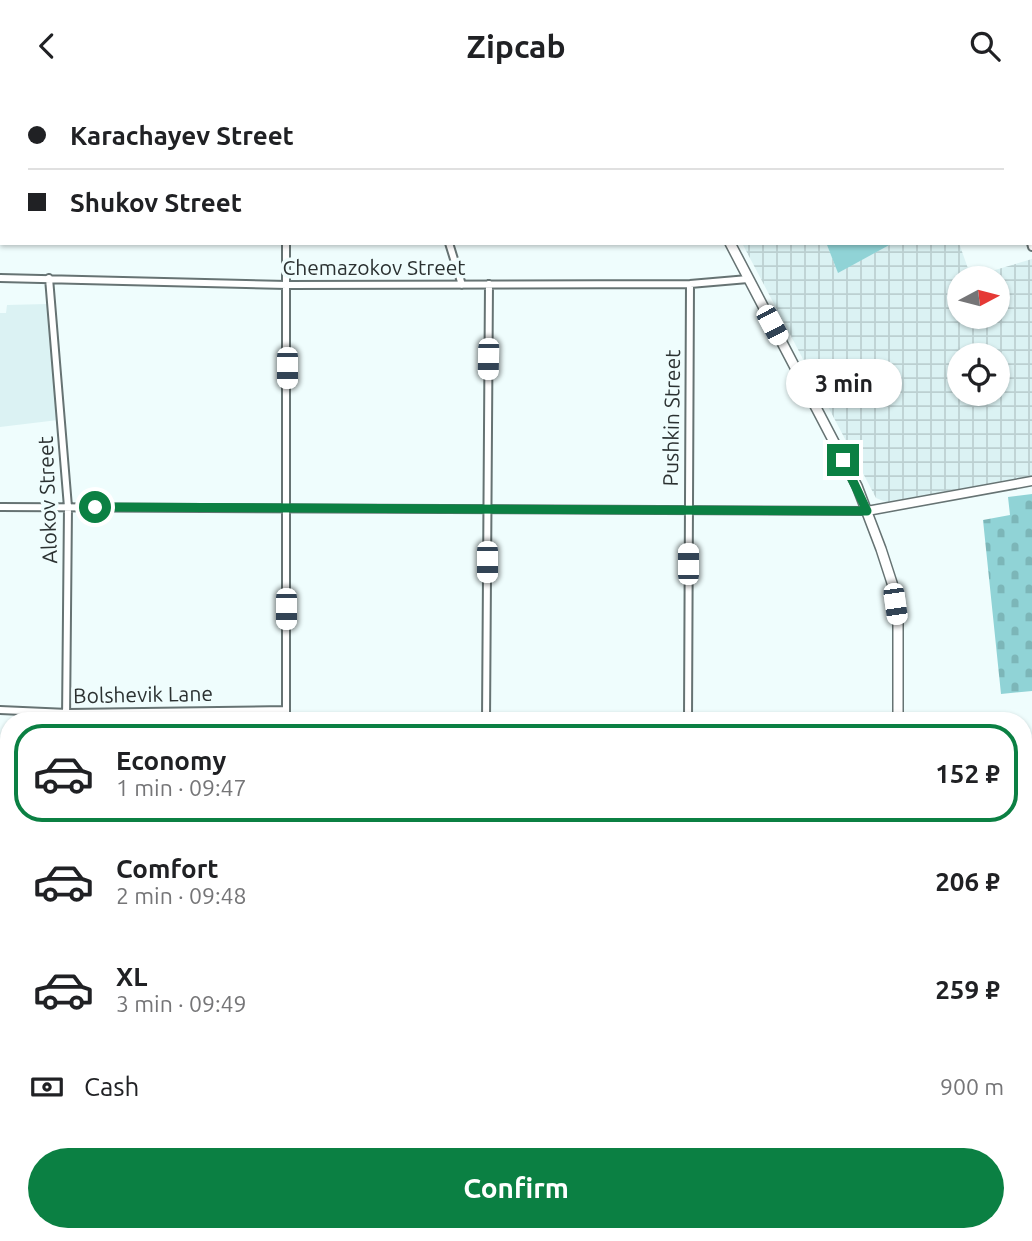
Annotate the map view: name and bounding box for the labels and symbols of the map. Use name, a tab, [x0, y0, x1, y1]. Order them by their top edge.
street label: Chemazokov Street	[282, 255, 466, 279]
north arrow	[947, 266, 1010, 329]
car	[753, 302, 792, 348]
car	[478, 338, 499, 380]
car	[277, 347, 298, 389]
street label: Pushkin Street	[658, 349, 684, 487]
callout: 3 min	[785, 359, 901, 407]
street label: Alokov Street	[33, 436, 61, 564]
route end	[827, 444, 859, 476]
route start	[79, 491, 111, 523]
car	[477, 541, 498, 583]
car	[678, 543, 699, 585]
car	[882, 582, 909, 626]
car	[276, 588, 297, 630]
street label: Bolshevik Lane	[73, 681, 213, 707]

